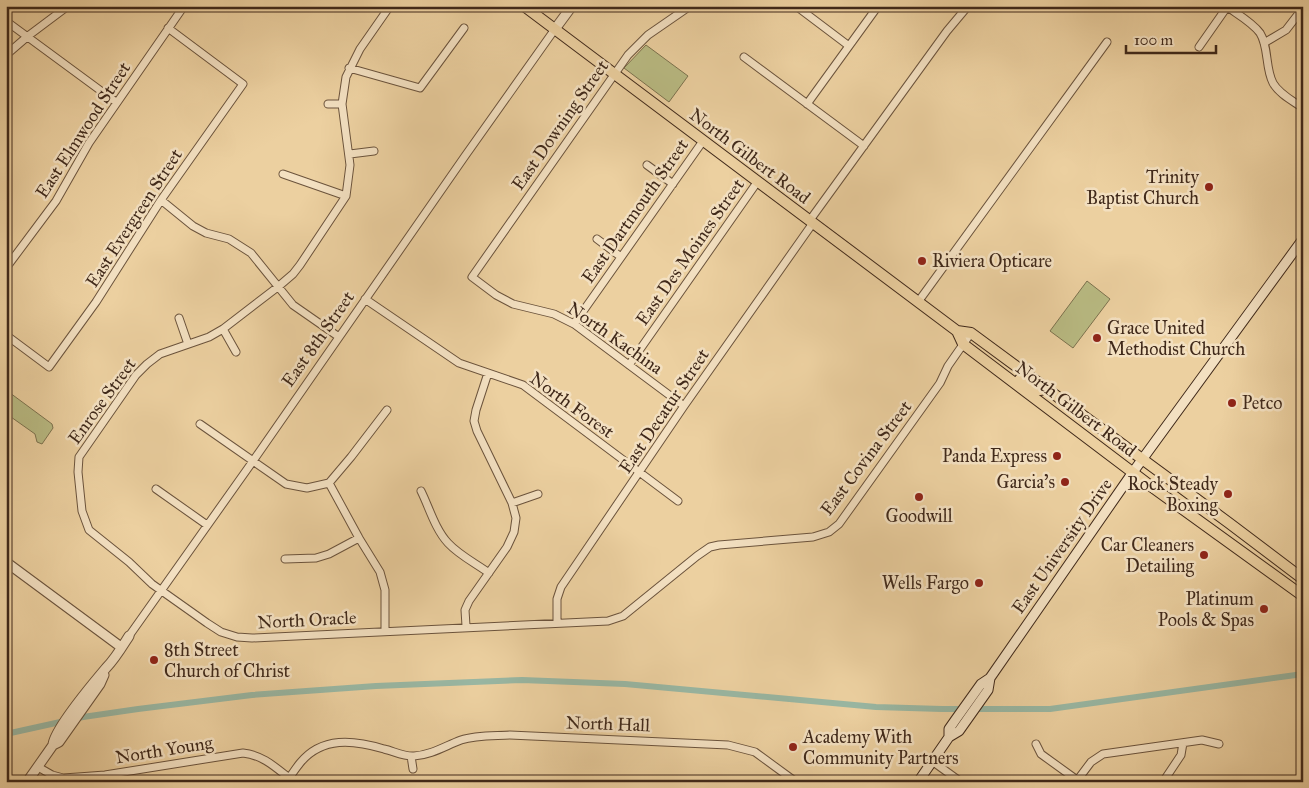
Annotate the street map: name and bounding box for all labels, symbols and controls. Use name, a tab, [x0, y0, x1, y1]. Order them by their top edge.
scale bar	[1126, 22, 1216, 54]
text: 100 m	[1134, 31, 1174, 49]
street label: East Downing Street	[507, 55, 614, 195]
street label: East Elmwood Street	[31, 57, 136, 202]
street label: North Gilbert Road	[685, 103, 815, 209]
street label: East Dartmouth Street	[577, 134, 693, 287]
street label: East Evergreen Street	[81, 144, 188, 292]
place label: Trinity Baptist Church	[1086, 166, 1200, 209]
street label: East Des Moines Street	[631, 174, 749, 330]
marker: Trinity Baptist Church	[1203, 181, 1215, 193]
place label: Riviera Opticare	[932, 250, 1052, 272]
marker: Riviera Opticare	[916, 255, 928, 267]
street label: East 8th Street	[277, 286, 359, 391]
street label: North Kachina	[563, 297, 667, 379]
place label: Grace United Methodist Church	[1107, 317, 1245, 360]
marker: Grace United Methodist Church	[1091, 332, 1103, 344]
street label: East Decatur Street	[614, 344, 714, 477]
street label: Enrose Street	[63, 353, 141, 448]
street label: North Gilbert Road	[1011, 356, 1141, 462]
street label: North Forest	[526, 367, 619, 443]
place label: Petco	[1242, 392, 1283, 414]
street label: East Covina Street	[816, 396, 917, 520]
marker: Petco	[1226, 397, 1238, 409]
place label: Panda Express	[942, 445, 1047, 467]
marker: Panda Express	[1051, 450, 1063, 462]
place label: Garcia's	[997, 471, 1055, 493]
place label: Rock Steady Boxing	[1127, 473, 1219, 517]
street label: East University Drive	[1007, 474, 1117, 618]
marker: Garcia's	[1059, 476, 1071, 488]
marker: Rock Steady Boxing	[1222, 488, 1234, 500]
marker: Goodwill	[913, 491, 925, 503]
place label: Goodwill	[885, 505, 953, 527]
place label: Car Cleaners Detailing	[1101, 534, 1195, 578]
marker: Car Cleaners Detailing	[1198, 549, 1210, 561]
place label: Wells Fargo	[882, 572, 969, 595]
marker: Wells Fargo	[973, 577, 985, 589]
place label: Platinum Pools & Spas	[1158, 588, 1254, 631]
marker: Platinum Pools & Spas	[1258, 603, 1270, 615]
street label: North Oracle	[257, 606, 357, 634]
place label: 8th Street Church of Christ	[164, 639, 291, 682]
marker: 8th Street Church of Christ	[148, 654, 160, 666]
street label: North Hall	[566, 712, 650, 736]
place label: Academy With Community Partners	[802, 726, 959, 769]
street label: North Young	[114, 731, 215, 770]
marker: Academy With Community Partners	[787, 741, 799, 753]

